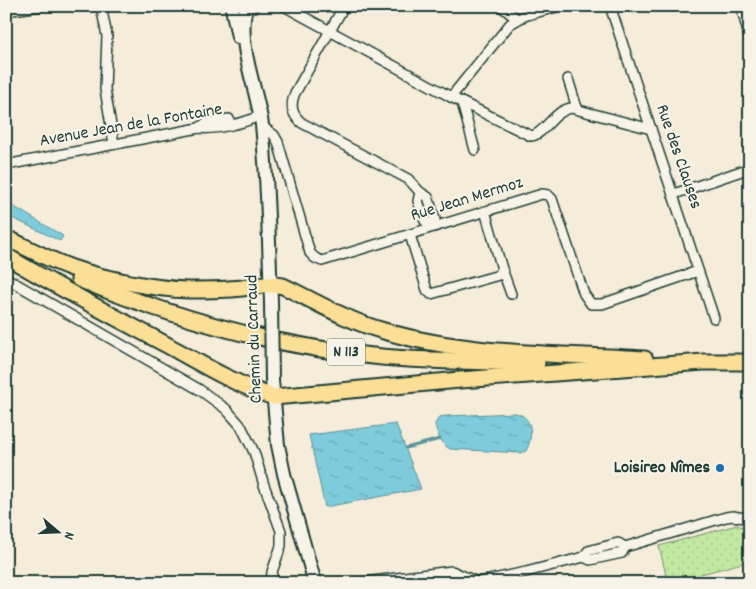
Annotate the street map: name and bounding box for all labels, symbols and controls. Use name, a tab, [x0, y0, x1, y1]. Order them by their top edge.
street label: Avenue Jean de la Fontaine	[38, 98, 224, 154]
street label: Rue des Clauses	[648, 101, 708, 213]
street label: Rue Jean Mermoz	[408, 171, 526, 229]
street label: Chemin du Carraud	[240, 274, 270, 404]
road number: N 113	[327, 338, 365, 366]
place label: Loisireo Nîmes	[614, 456, 710, 481]
marker: Loisireo Nîmes	[714, 462, 726, 474]
north arrow	[32, 506, 82, 556]
text: N	[58, 529, 79, 542]

